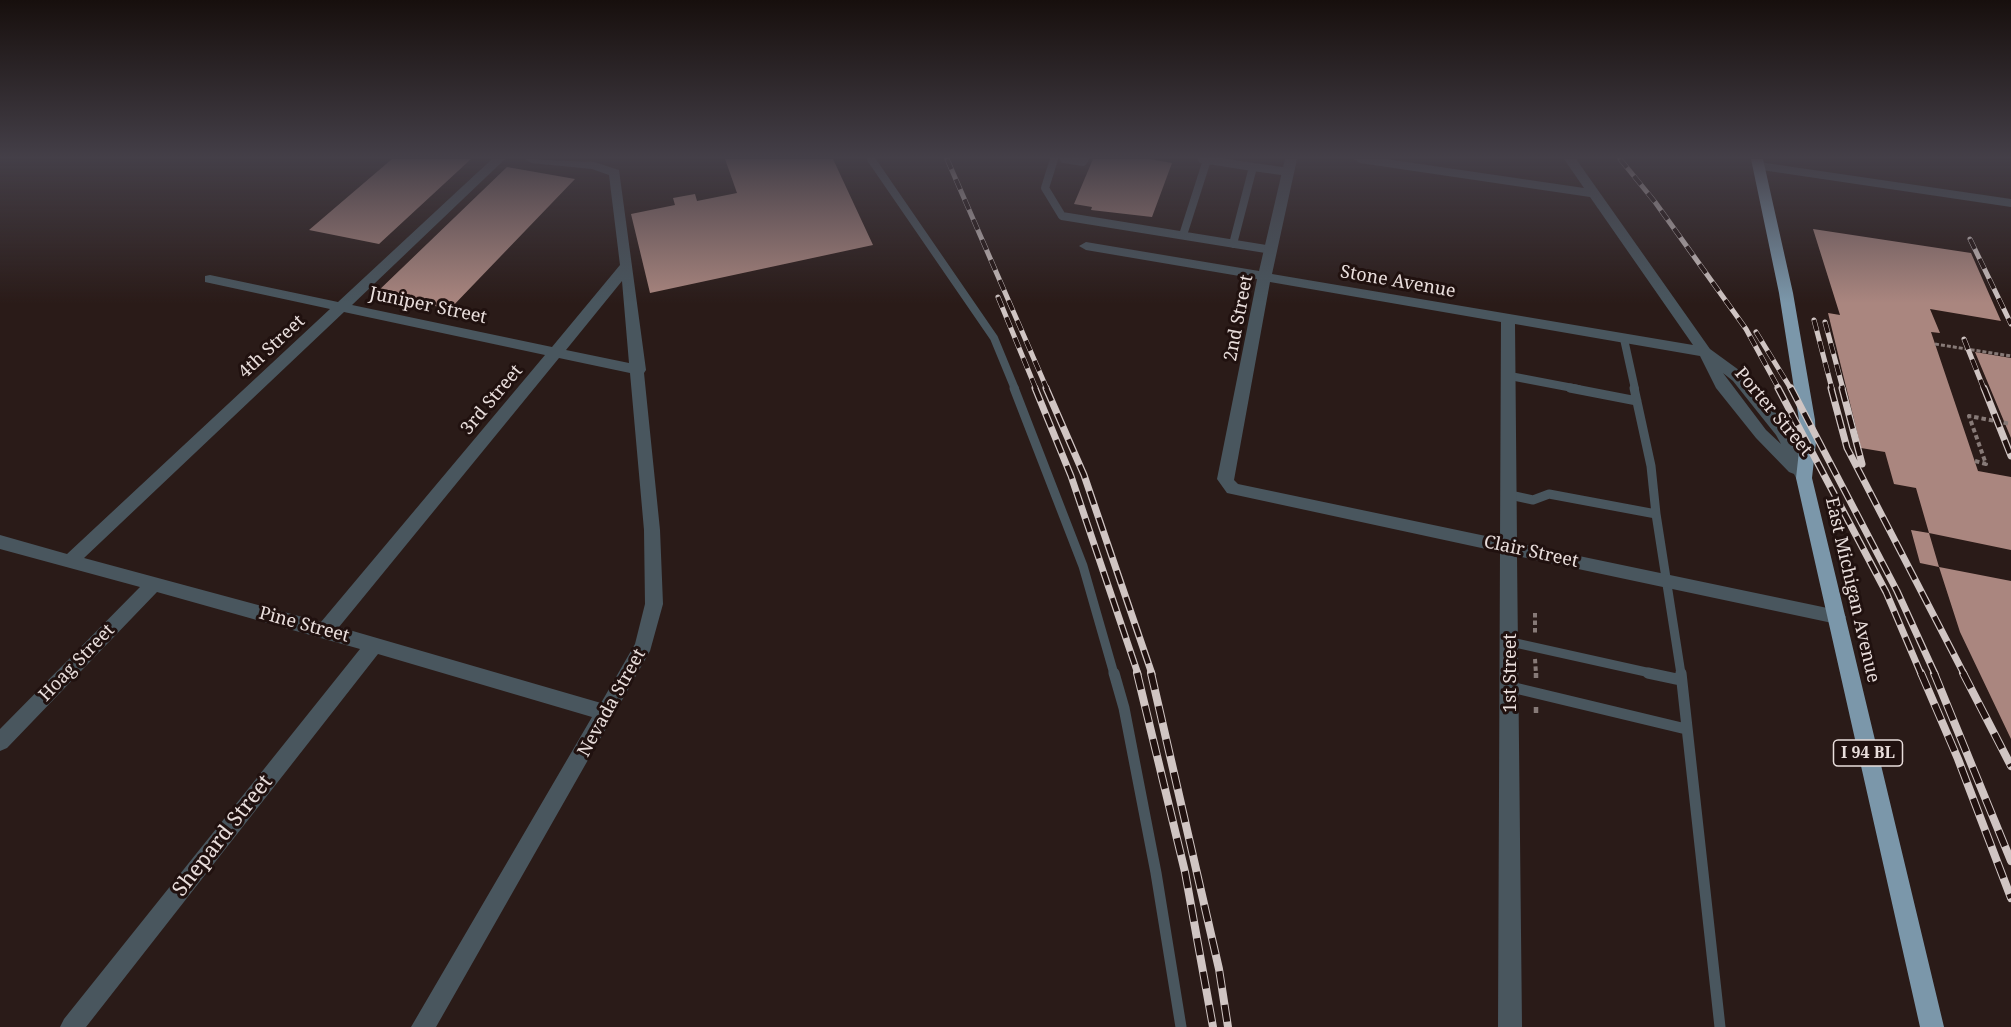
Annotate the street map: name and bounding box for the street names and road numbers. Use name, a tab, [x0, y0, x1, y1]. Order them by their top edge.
street label: Stone Avenue	[1339, 261, 1457, 303]
street label: 2nd Street	[1220, 273, 1258, 363]
street label: Juniper Street	[367, 283, 489, 329]
street label: 4th Street	[234, 311, 310, 383]
street label: 3rd Street	[457, 361, 527, 439]
street label: Porter Street	[1730, 363, 1816, 461]
street label: East Michigan Avenue	[1820, 495, 1884, 685]
street label: Clair Street	[1482, 531, 1580, 573]
street label: Pine Street	[256, 603, 352, 647]
street label: Hoag Street	[35, 620, 119, 706]
street label: 1st Street	[1500, 633, 1522, 713]
street label: Nevada Street	[573, 645, 651, 761]
road number: I 94 BL	[1834, 740, 1902, 766]
street label: Shepard Street	[168, 770, 278, 902]

